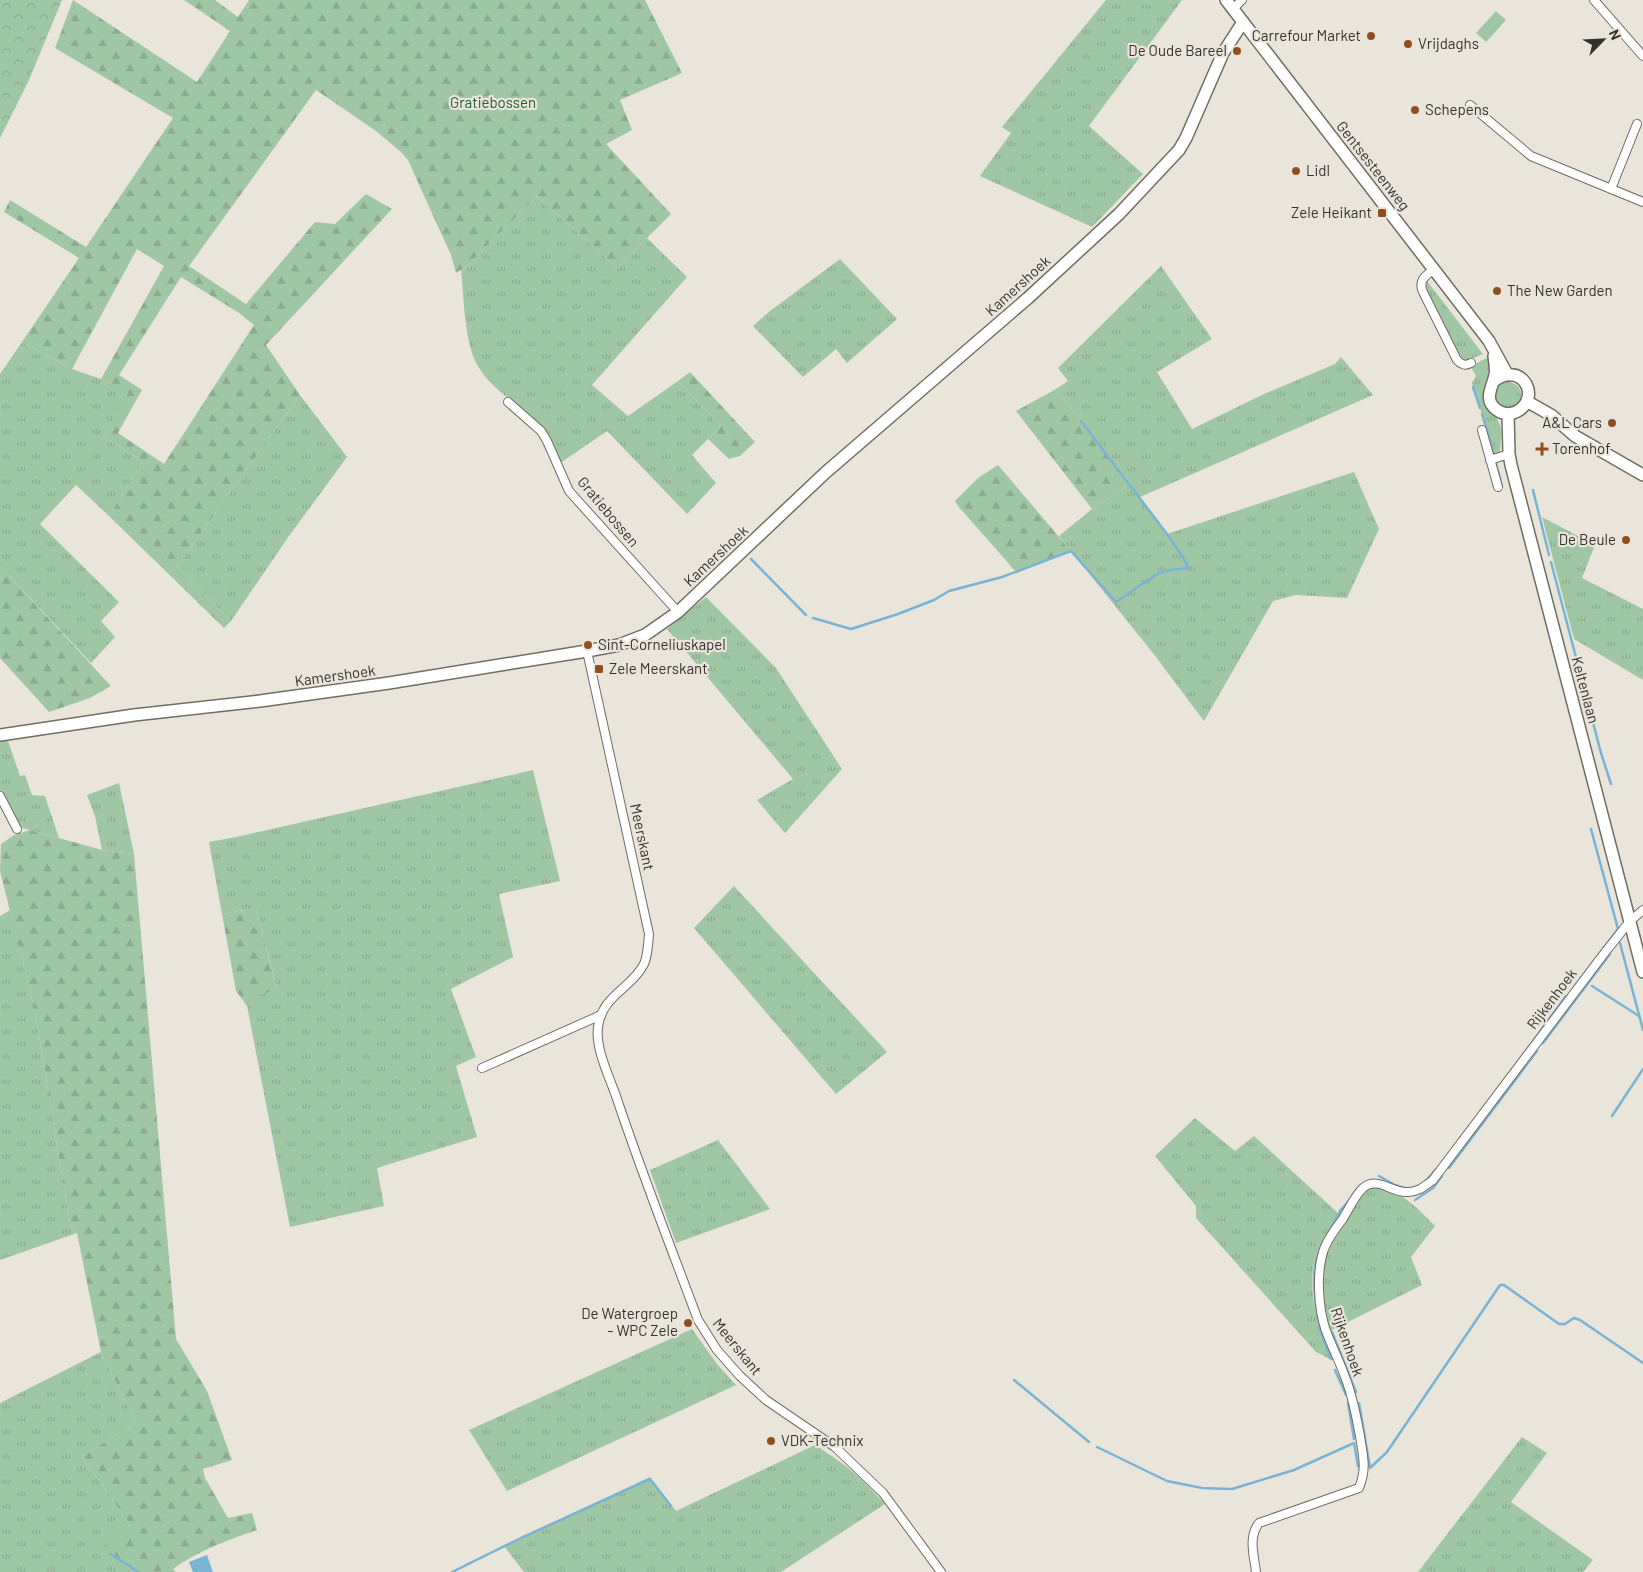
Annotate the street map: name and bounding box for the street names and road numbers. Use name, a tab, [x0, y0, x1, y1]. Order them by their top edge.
street label: Gentsesteenweg	[1333, 117, 1414, 214]
street label: Kamershoek	[981, 251, 1054, 319]
street label: Gratiebossen	[574, 473, 643, 550]
street label: Kamershoek	[679, 521, 752, 590]
street label: Keltenlaan	[1568, 654, 1604, 725]
street label: Kamershoek	[293, 660, 377, 690]
street label: Meerskant	[627, 802, 659, 872]
street label: Rijkenhoek	[1522, 964, 1580, 1032]
street label: Rijkenhoek	[1328, 1305, 1368, 1379]
street label: Meerskant	[709, 1314, 766, 1378]

